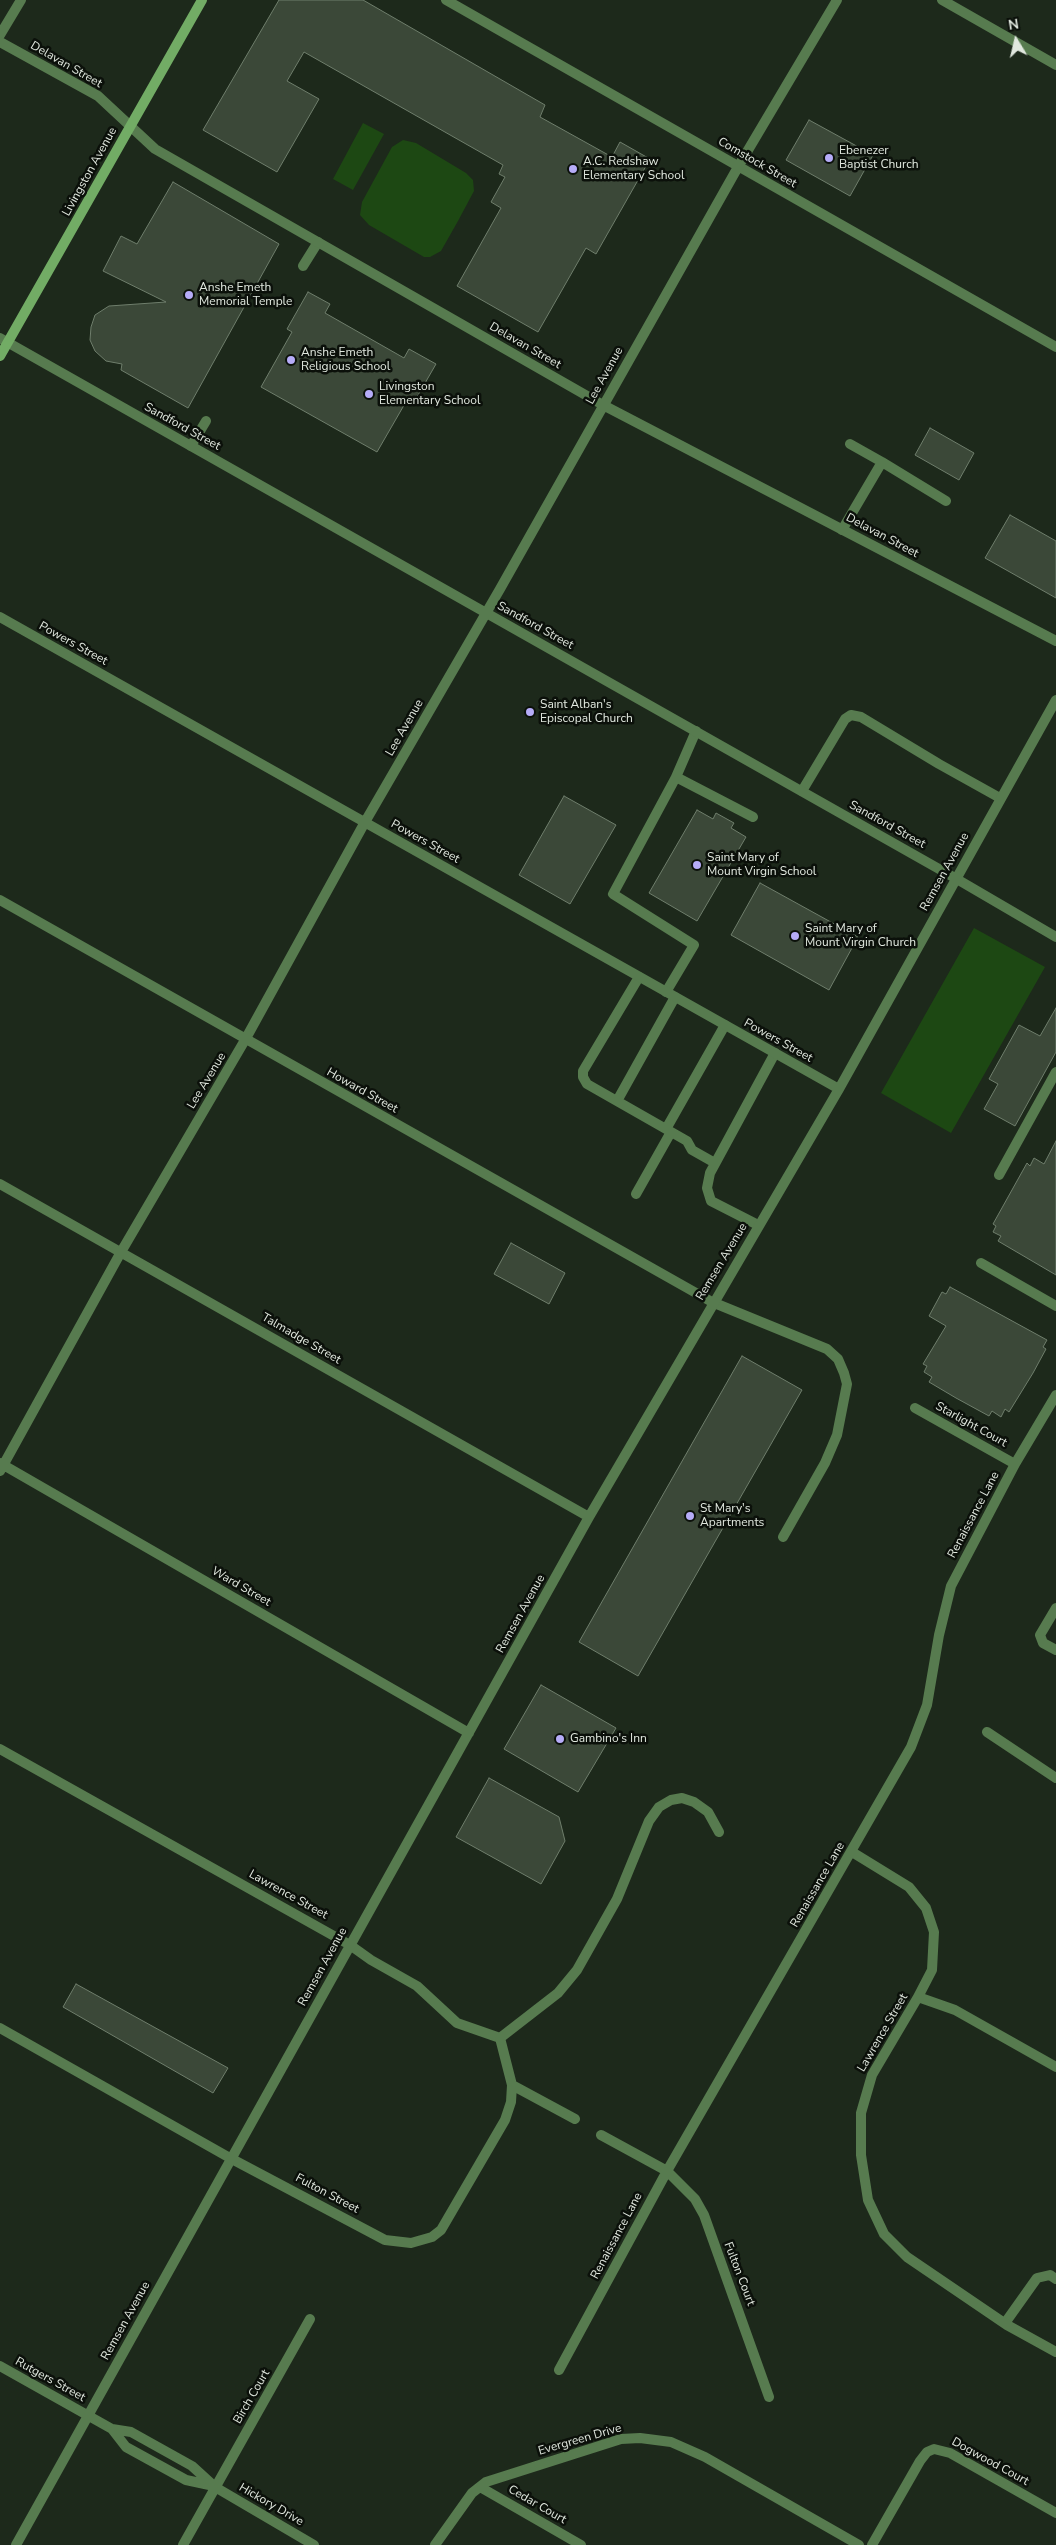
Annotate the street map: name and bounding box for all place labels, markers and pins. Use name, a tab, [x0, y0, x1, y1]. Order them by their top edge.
place label: Ebenezer Baptist Church	[839, 144, 919, 172]
marker: Ebenezer Baptist Church	[823, 152, 835, 164]
place label: A.C. Redshaw Elementary School	[583, 155, 684, 183]
marker: A.C. Redshaw Elementary School	[567, 163, 579, 175]
place label: Anshe Emeth Memorial Temple	[199, 281, 292, 309]
marker: Anshe Emeth Memorial Temple	[183, 289, 195, 301]
place label: Anshe Emeth Religious School	[301, 346, 390, 374]
marker: Anshe Emeth Religious School	[285, 354, 297, 366]
place label: Livingston Elementary School	[379, 380, 480, 408]
marker: Livingston Elementary School	[363, 388, 375, 400]
place label: Saint Alban's Episcopal Church	[540, 698, 633, 726]
marker: Saint Alban's Episcopal Church	[524, 706, 536, 718]
place label: Saint Mary of Mount Virgin School	[707, 851, 816, 879]
marker: Saint Mary of Mount Virgin School	[691, 859, 703, 871]
place label: Saint Mary of Mount Virgin Church	[805, 922, 916, 950]
marker: Saint Mary of Mount Virgin Church	[789, 930, 801, 942]
place label: St Mary's Apartments	[700, 1502, 764, 1530]
marker: St Mary's Apartments	[684, 1510, 696, 1522]
place label: Gambino's Inn	[570, 1732, 647, 1746]
marker: Gambino's Inn	[554, 1733, 566, 1745]

